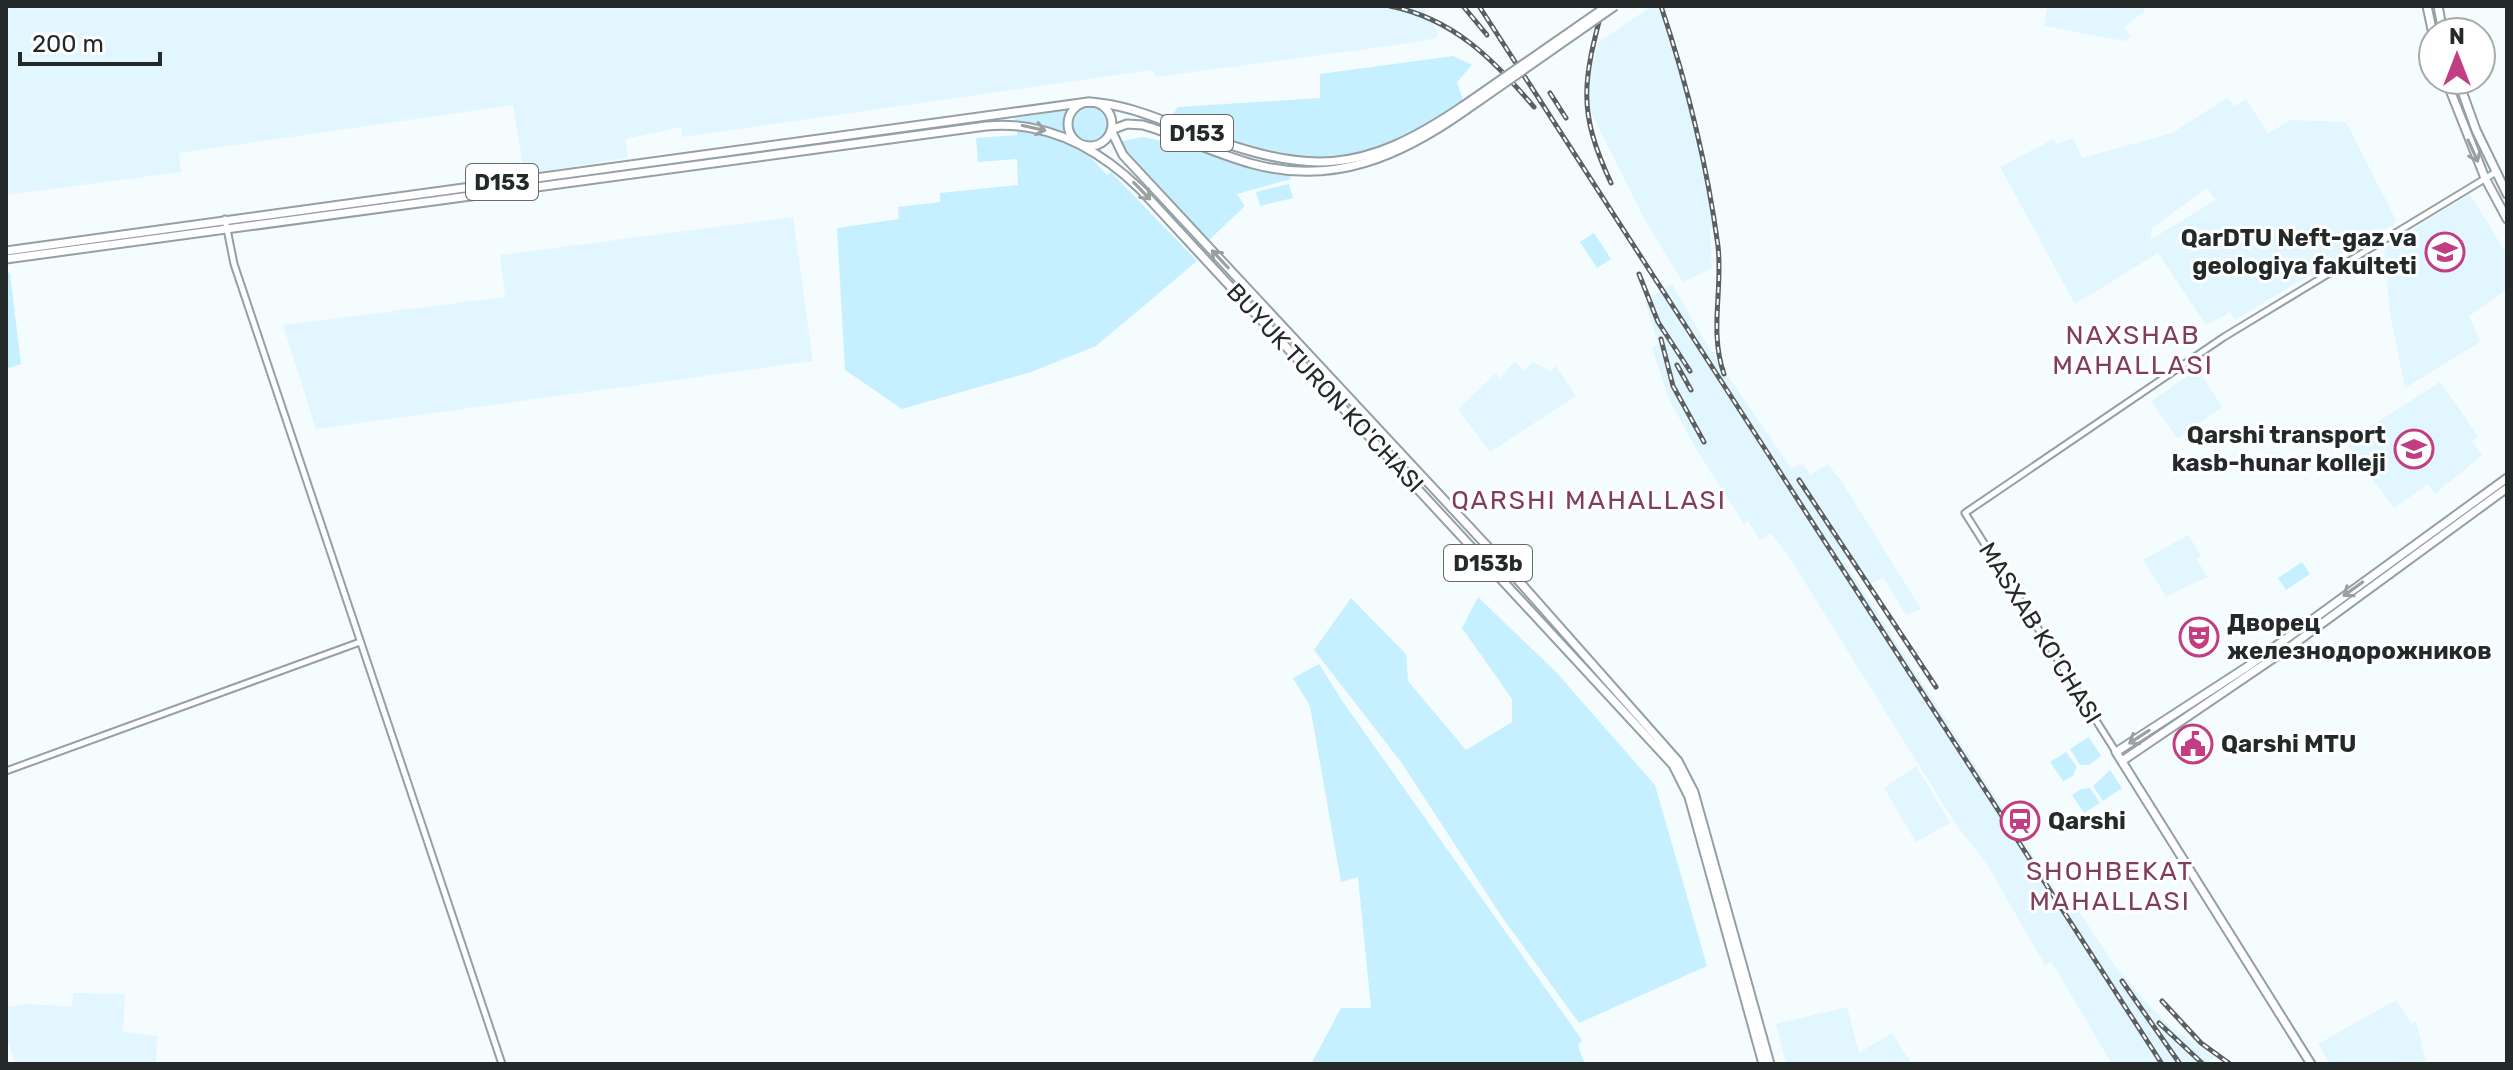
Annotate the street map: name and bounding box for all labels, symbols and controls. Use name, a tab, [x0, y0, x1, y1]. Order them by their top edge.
scale bar	[20, 16, 160, 66]
north arrow	[2417, 16, 2497, 96]
text: N	[2449, 23, 2465, 50]
text: 200 m	[32, 30, 104, 58]
road number: D153	[1161, 115, 1233, 151]
one-way arrow	[1021, 121, 1047, 136]
one-way arrow	[2467, 138, 2482, 163]
road number: D153	[466, 164, 538, 200]
one-way arrow	[1132, 181, 1151, 200]
place label: QarDTU Neft-gaz va geologiya fakulteti	[2181, 224, 2417, 280]
school or university icon: QarDTU Neft-gaz va geologiya fakulteti	[2424, 231, 2466, 273]
one-way arrow	[1210, 249, 1229, 269]
street label: BUYUK TURON KO'CHASI	[1221, 278, 1429, 498]
district label: NAXSHAB MAHALLASI	[2052, 320, 2214, 381]
place label: Qarshi transport kasb-hunar kolleji	[2172, 421, 2386, 477]
school or university icon: Qarshi transport kasb-hunar kolleji	[2393, 428, 2435, 470]
district label: QARSHI MAHALLASI	[1451, 485, 1727, 516]
street label: MASXAB KO'CHASI	[1973, 537, 2107, 729]
road number: D153b	[1444, 545, 1532, 581]
one-way arrow	[2343, 581, 2365, 598]
place label: Дворец железнодорожников	[2227, 609, 2492, 665]
theatre icon: Дворец железнодорожников	[2178, 616, 2220, 658]
public building icon: Qarshi MTU	[2172, 723, 2214, 765]
one-way arrow	[2129, 728, 2151, 745]
place label: Qarshi MTU	[2221, 730, 2356, 758]
station icon: Qarshi	[1999, 800, 2041, 842]
place label: Qarshi	[2048, 807, 2126, 835]
district label: SHOHBEKAT MAHALLASI	[2026, 856, 2194, 917]

